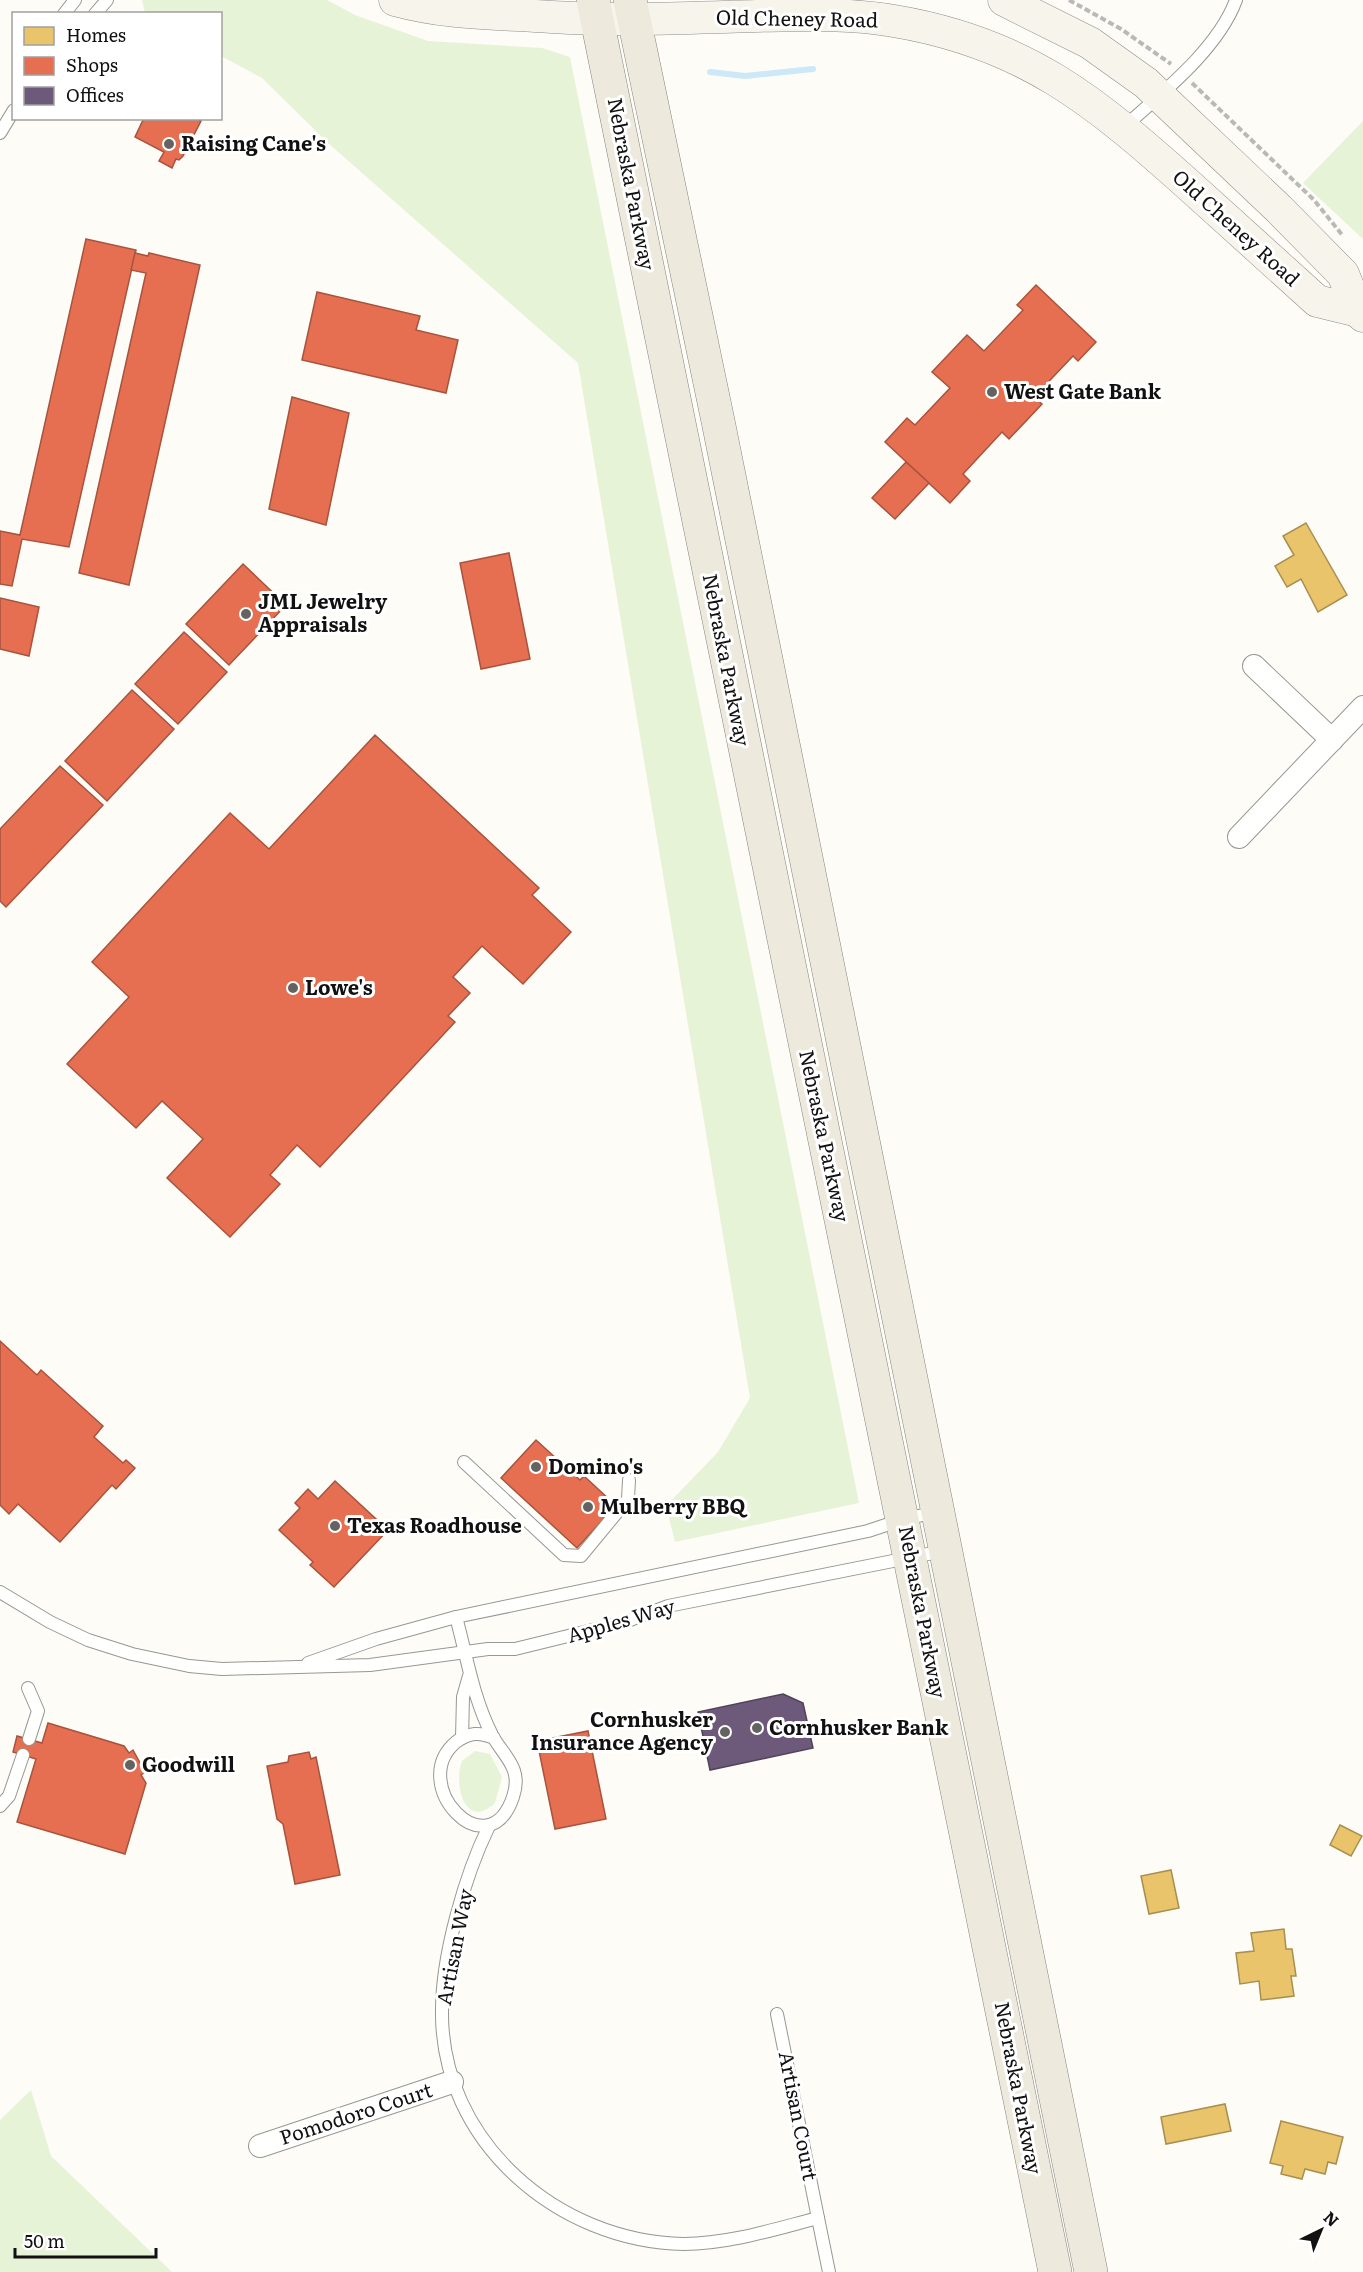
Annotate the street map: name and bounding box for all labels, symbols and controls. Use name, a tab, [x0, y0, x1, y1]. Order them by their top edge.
street label: Old Cheney Road	[716, 1, 878, 33]
legend	[12, 12, 222, 120]
text: Homes	[66, 21, 126, 48]
text: Shops	[66, 51, 118, 78]
text: Offices	[66, 81, 124, 108]
street label: Nebraska Parkway	[602, 95, 664, 273]
place label: Raising Cane's	[181, 127, 326, 157]
marker: Raising Cane's	[162, 137, 176, 151]
street label: Old Cheney Road	[1167, 161, 1308, 292]
place label: West Gate Bank	[1004, 375, 1162, 405]
marker: West Gate Bank	[985, 385, 999, 399]
street label: Nebraska Parkway	[697, 571, 759, 749]
place label: JML Jewelry Appraisals	[258, 585, 388, 638]
marker: JML Jewelry Appraisals	[239, 607, 253, 621]
place label: Lowe's	[305, 971, 373, 1001]
marker: Lowe's	[286, 981, 300, 995]
street label: Nebraska Parkway	[793, 1047, 859, 1225]
place label: Domino's	[548, 1450, 643, 1480]
marker: Domino's	[529, 1460, 543, 1474]
place label: Mulberry BBQ	[600, 1490, 748, 1520]
marker: Mulberry BBQ	[581, 1500, 595, 1514]
place label: Texas Roadhouse	[347, 1509, 522, 1539]
marker: Texas Roadhouse	[328, 1519, 342, 1533]
street label: Nebraska Parkway	[893, 1523, 955, 1701]
street label: Apples Way	[563, 1589, 678, 1649]
place label: Cornhusker Insurance Agency	[531, 1703, 714, 1756]
place label: Cornhusker Bank	[769, 1711, 949, 1741]
marker: Cornhusker Bank	[750, 1721, 764, 1735]
marker: Cornhusker Insurance Agency	[718, 1725, 732, 1739]
place label: Goodwill	[142, 1748, 235, 1778]
marker: Goodwill	[123, 1758, 137, 1772]
street label: Artisan Way	[427, 1885, 479, 2007]
street label: Nebraska Parkway	[989, 1999, 1051, 2177]
street label: Artisan Court	[773, 2048, 827, 2183]
street label: Pomodoro Court	[275, 2073, 436, 2151]
north arrow	[1291, 2200, 1351, 2260]
text: N	[1319, 2205, 1345, 2232]
scale bar	[15, 2221, 156, 2259]
text: 50 m	[24, 2227, 65, 2254]

